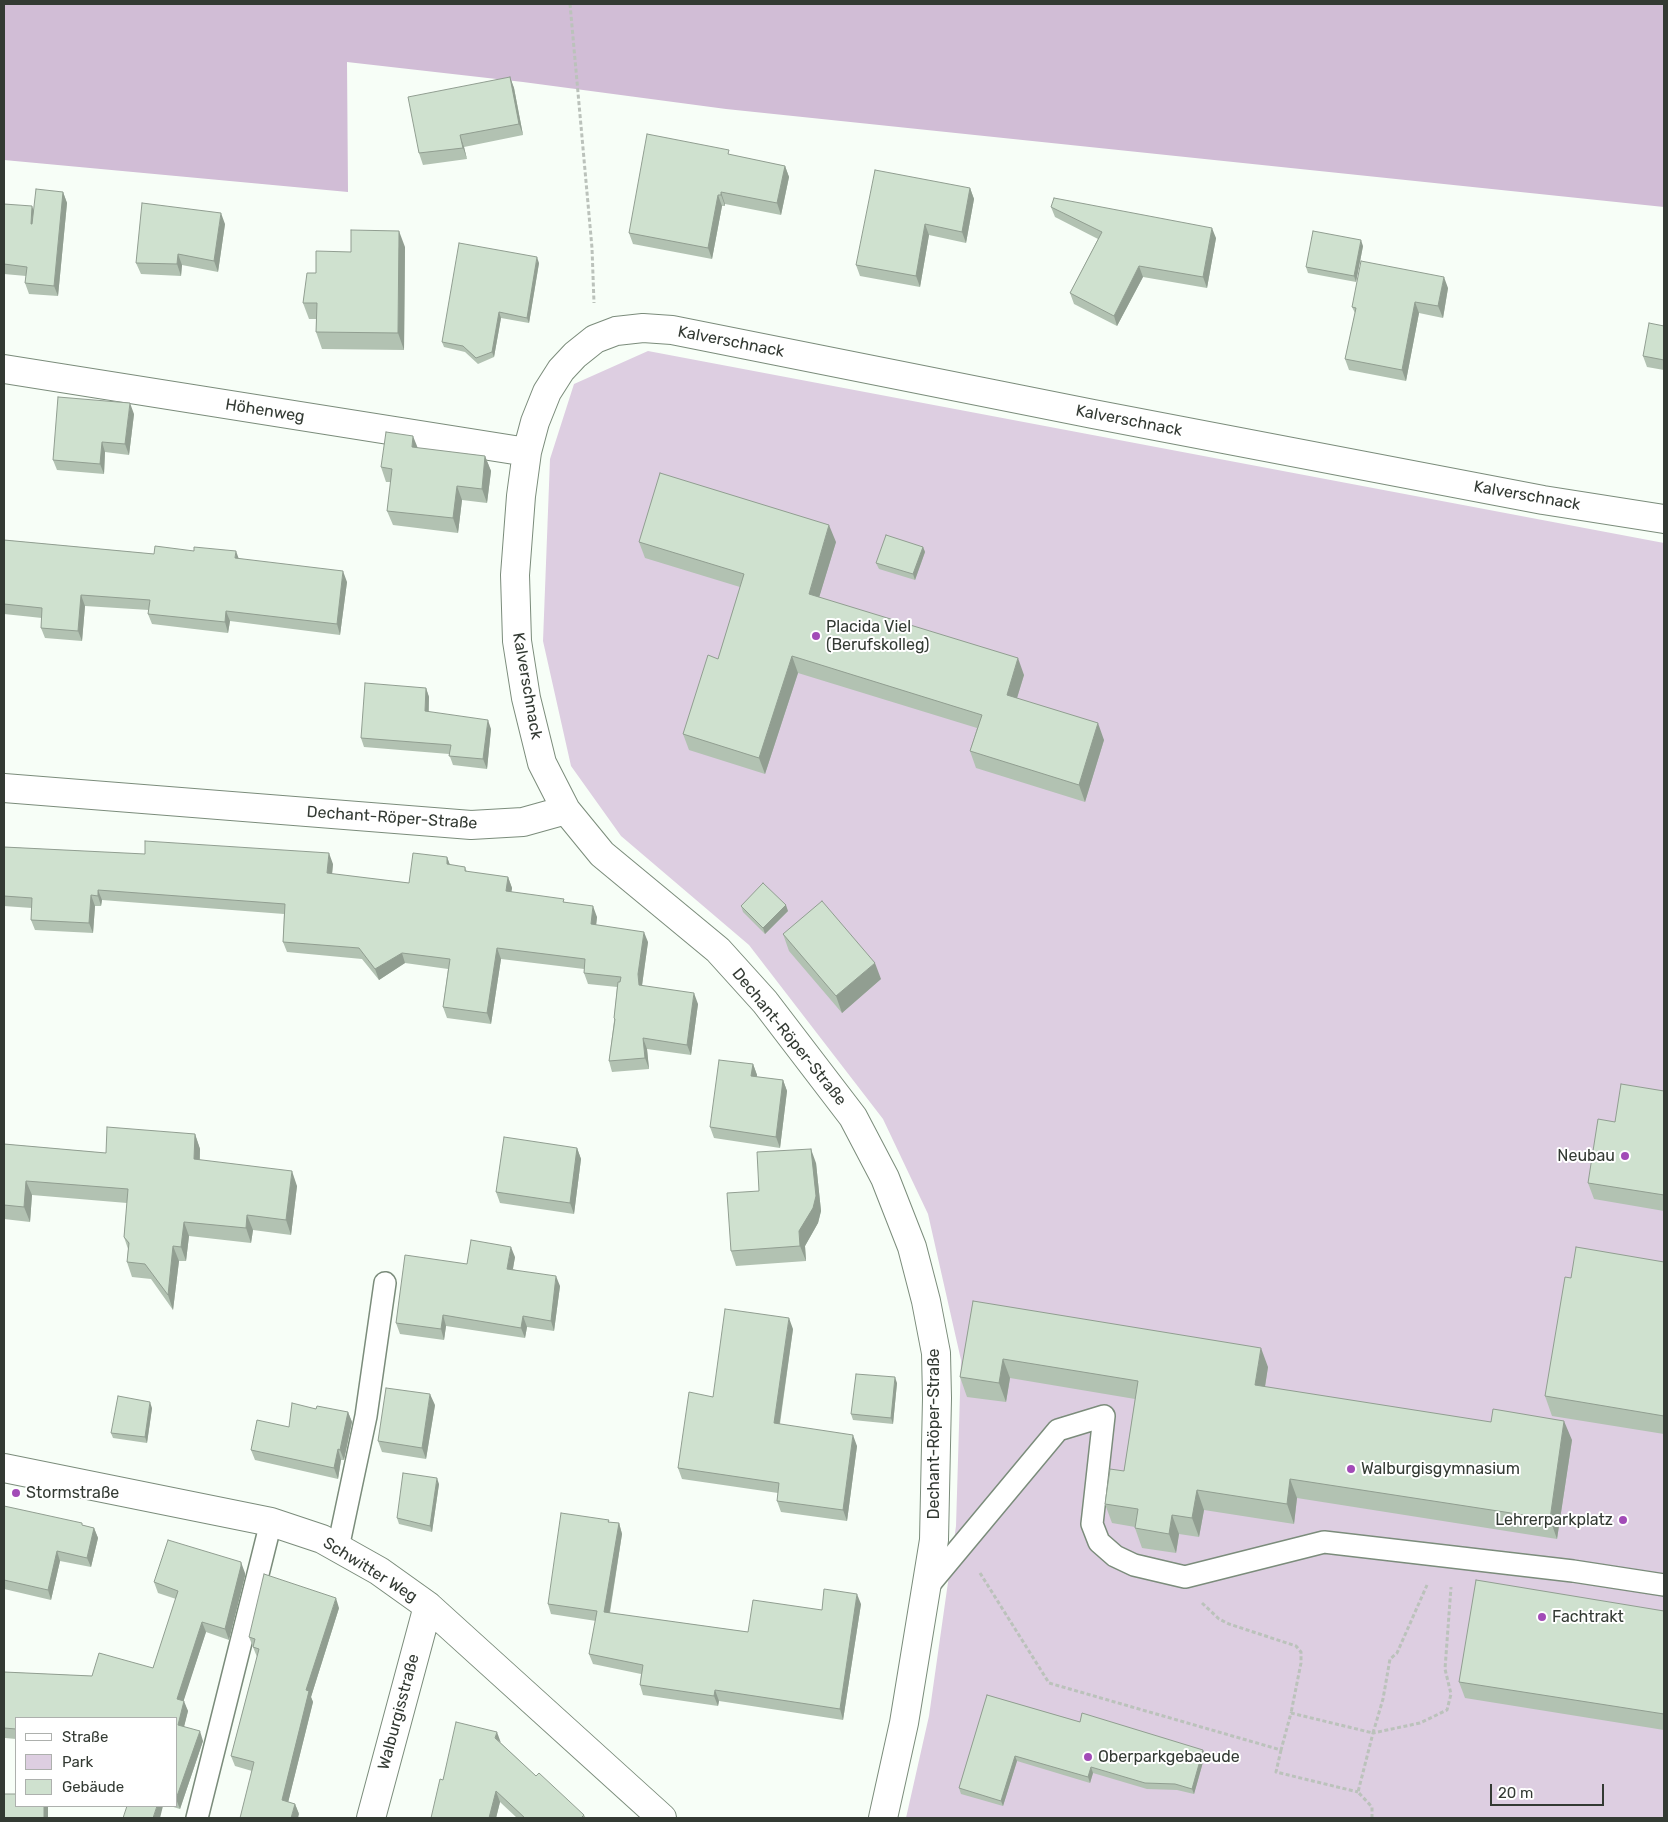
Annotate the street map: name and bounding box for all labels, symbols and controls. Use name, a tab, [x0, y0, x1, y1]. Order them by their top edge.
street label: Kalverschnack	[676, 322, 786, 362]
street label: Höhenweg	[224, 395, 306, 427]
street label: Kalverschnack	[1074, 401, 1184, 441]
street label: Kalverschnack	[1472, 477, 1582, 515]
place label: Placida Viel (Berufskolleg)	[826, 617, 929, 655]
marker: Placida Viel (Berufskolleg)	[810, 630, 822, 642]
street label: Kalverschnack	[508, 631, 546, 741]
street label: Dechant-Röper-Straße	[306, 802, 478, 834]
street label: Dechant-Röper-Straße	[728, 964, 850, 1110]
place label: Neubau	[1557, 1146, 1615, 1166]
marker: Neubau	[1619, 1150, 1631, 1162]
street label: Dechant-Röper-Straße	[924, 1348, 944, 1520]
place label: Walburgisgymnasium	[1361, 1459, 1520, 1479]
marker: Walburgisgymnasium	[1345, 1463, 1357, 1475]
place label: Stormstraße	[26, 1483, 119, 1503]
marker: Stormstraße	[10, 1487, 22, 1499]
place label: Lehrerparkplatz	[1495, 1510, 1613, 1530]
marker: Lehrerparkplatz	[1617, 1514, 1629, 1526]
street label: Schwitter Weg	[319, 1533, 421, 1607]
place label: Fachtrakt	[1552, 1607, 1624, 1627]
marker: Fachtrakt	[1536, 1611, 1548, 1623]
street label: Walburgisstraße	[374, 1652, 424, 1772]
legend	[15, 1717, 178, 1807]
text: Straße	[62, 1728, 108, 1746]
place label: Oberparkgebaeude	[1098, 1747, 1240, 1767]
marker: Oberparkgebaeude	[1082, 1751, 1094, 1763]
text: Park	[62, 1753, 93, 1771]
scale bar	[1493, 1774, 1607, 1806]
text: Gebäude	[62, 1778, 124, 1796]
text: 20 m	[1498, 1784, 1533, 1802]

